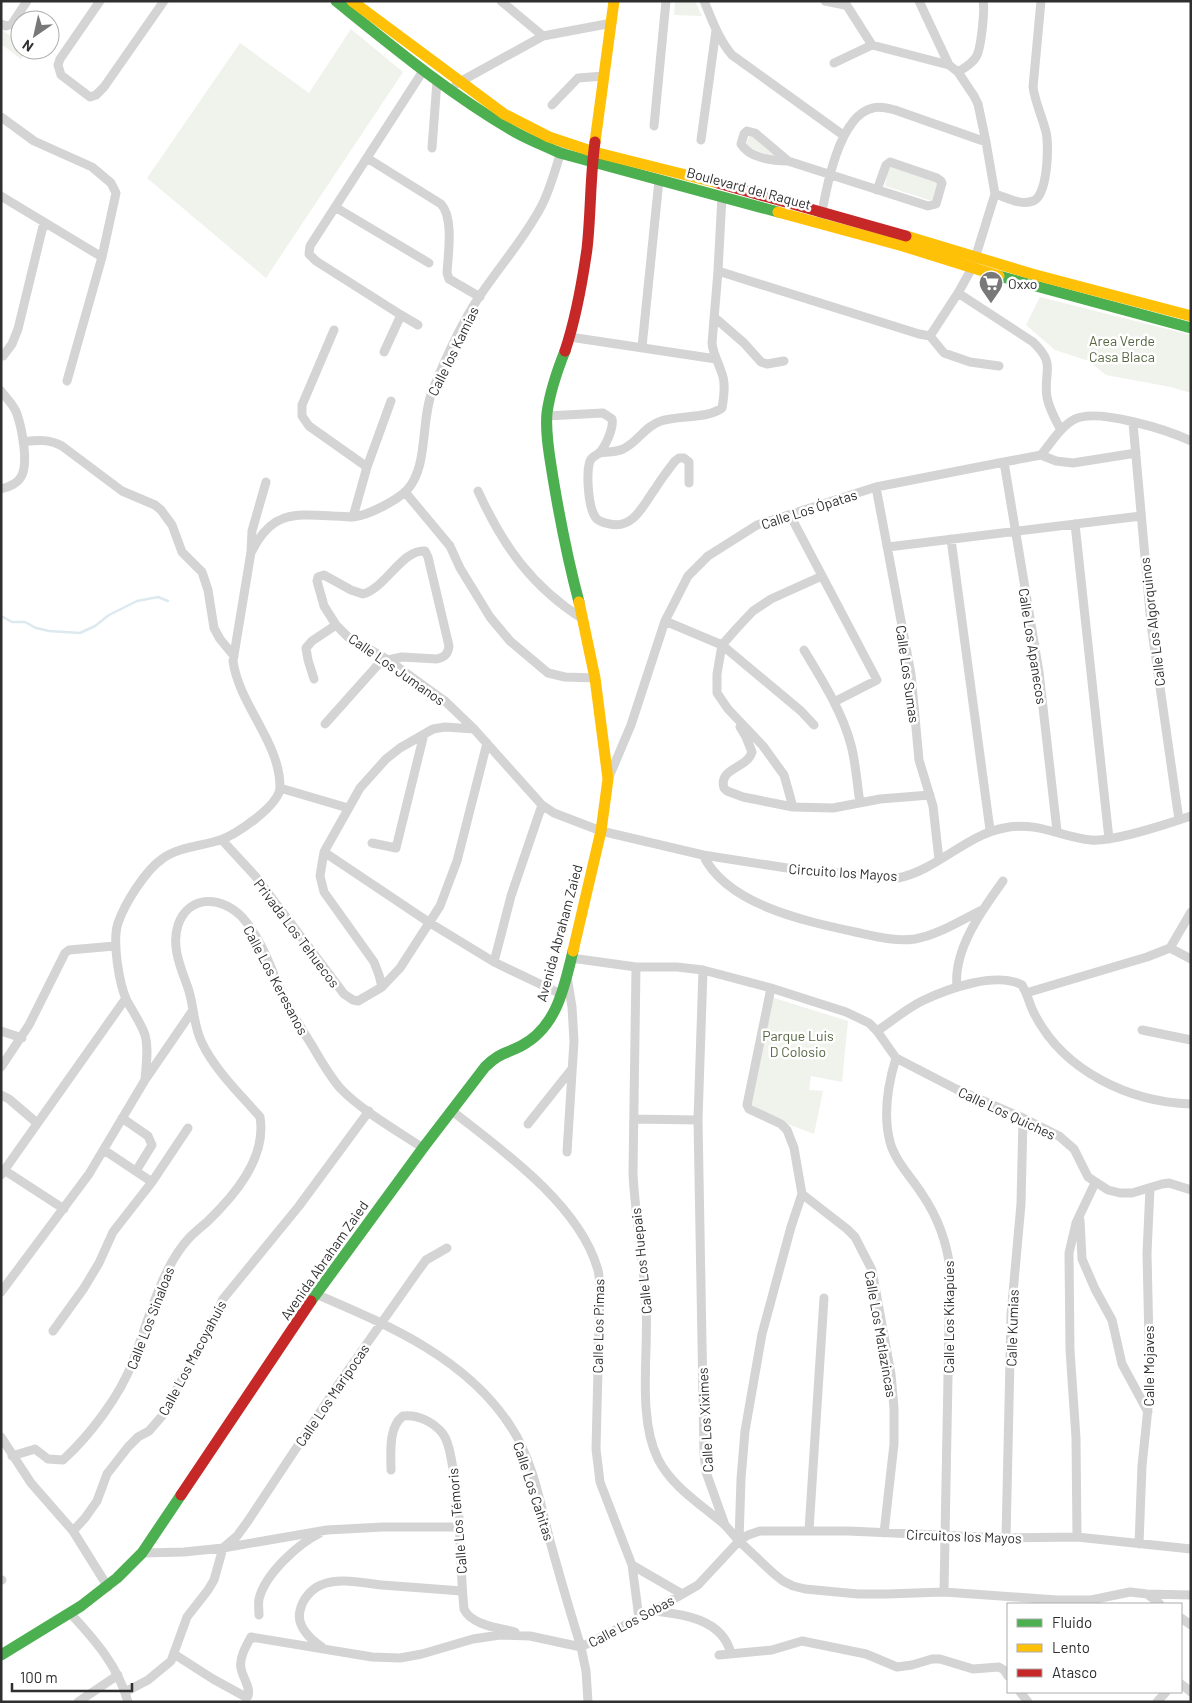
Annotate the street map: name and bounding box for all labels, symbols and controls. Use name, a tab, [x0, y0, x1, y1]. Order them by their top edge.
north arrow	[10, 10, 60, 60]
text: N	[19, 37, 36, 56]
street label: Boulevard del Raquet	[685, 163, 813, 213]
supermarket icon: Oxxo	[978, 270, 1004, 304]
place label: Oxxo	[1008, 275, 1037, 292]
street label: Calle los Kamias	[424, 303, 482, 398]
park label: Area Verde Casa Blaca	[1089, 332, 1155, 365]
street label: Calle Los Ópatas	[759, 485, 859, 533]
street label: Calle Los Algorquinos	[1136, 556, 1168, 687]
street label: Calle Los Apanecos	[1015, 587, 1051, 706]
street label: Calle Los Sumas	[893, 624, 923, 724]
street label: Calle Los Jumanos	[346, 629, 449, 709]
street label: Circuito los Mayos	[788, 860, 898, 884]
street label: Avenida Abraham Zaied	[532, 862, 586, 1004]
street label: Privada Los Tehuecos	[251, 875, 344, 991]
street label: Calle Los Keresanos	[240, 922, 312, 1038]
park label: Parque Luis D Colosio	[762, 1027, 834, 1060]
street label: Calle Los Quiches	[956, 1083, 1059, 1143]
street label: Avenida Abraham Zaied	[276, 1197, 372, 1323]
street label: Calle Los Huepais	[627, 1207, 655, 1315]
street label: Calle Los Kikapúes	[940, 1260, 957, 1373]
street label: Calle Los Sinaloas	[123, 1264, 177, 1372]
street label: Calle Los Matlazincas	[861, 1269, 901, 1399]
street label: Calle Los Pimas	[589, 1278, 607, 1373]
street label: Calle Kumias	[1002, 1289, 1022, 1367]
street label: Calle Los Macoyahuis	[154, 1297, 230, 1418]
street label: Calle Mojaves	[1140, 1325, 1157, 1406]
street label: Calle Los Maripocas	[292, 1340, 373, 1449]
street label: Calle Los Xiximes	[694, 1367, 716, 1473]
street label: Calle Los Cahitas	[510, 1439, 558, 1543]
street label: Calle Los Témoris	[444, 1467, 470, 1575]
street label: Circuitos los Mayos	[906, 1525, 1022, 1547]
street label: Calle Los Sobas	[585, 1591, 677, 1651]
legend	[1007, 1603, 1182, 1693]
text: Fluido	[1052, 1613, 1092, 1631]
text: Lento	[1052, 1638, 1090, 1656]
scale bar	[12, 1660, 132, 1692]
text: Atasco	[1052, 1663, 1097, 1681]
text: 100 m	[20, 1668, 58, 1686]

